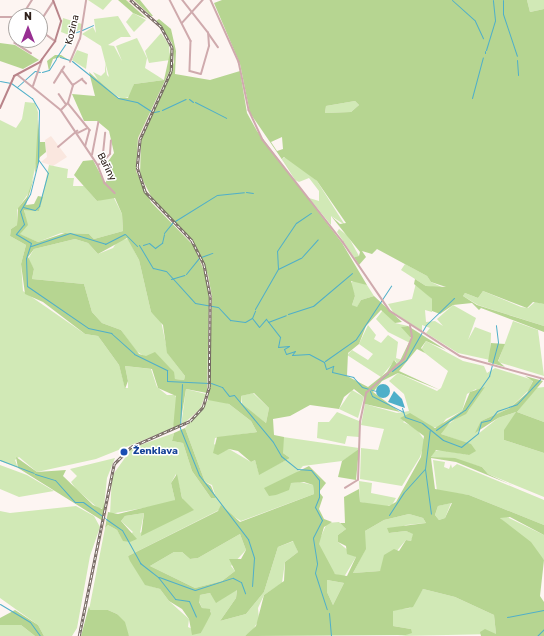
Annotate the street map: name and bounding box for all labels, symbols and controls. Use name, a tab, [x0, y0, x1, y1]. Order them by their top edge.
north arrow	[8, 8, 48, 48]
text: N	[24, 10, 32, 23]
street label: Kozina	[63, 14, 83, 46]
street label: Bařiny	[94, 151, 118, 183]
marker: Ženklava	[118, 446, 130, 458]
place label: Ženklava	[133, 446, 178, 458]

